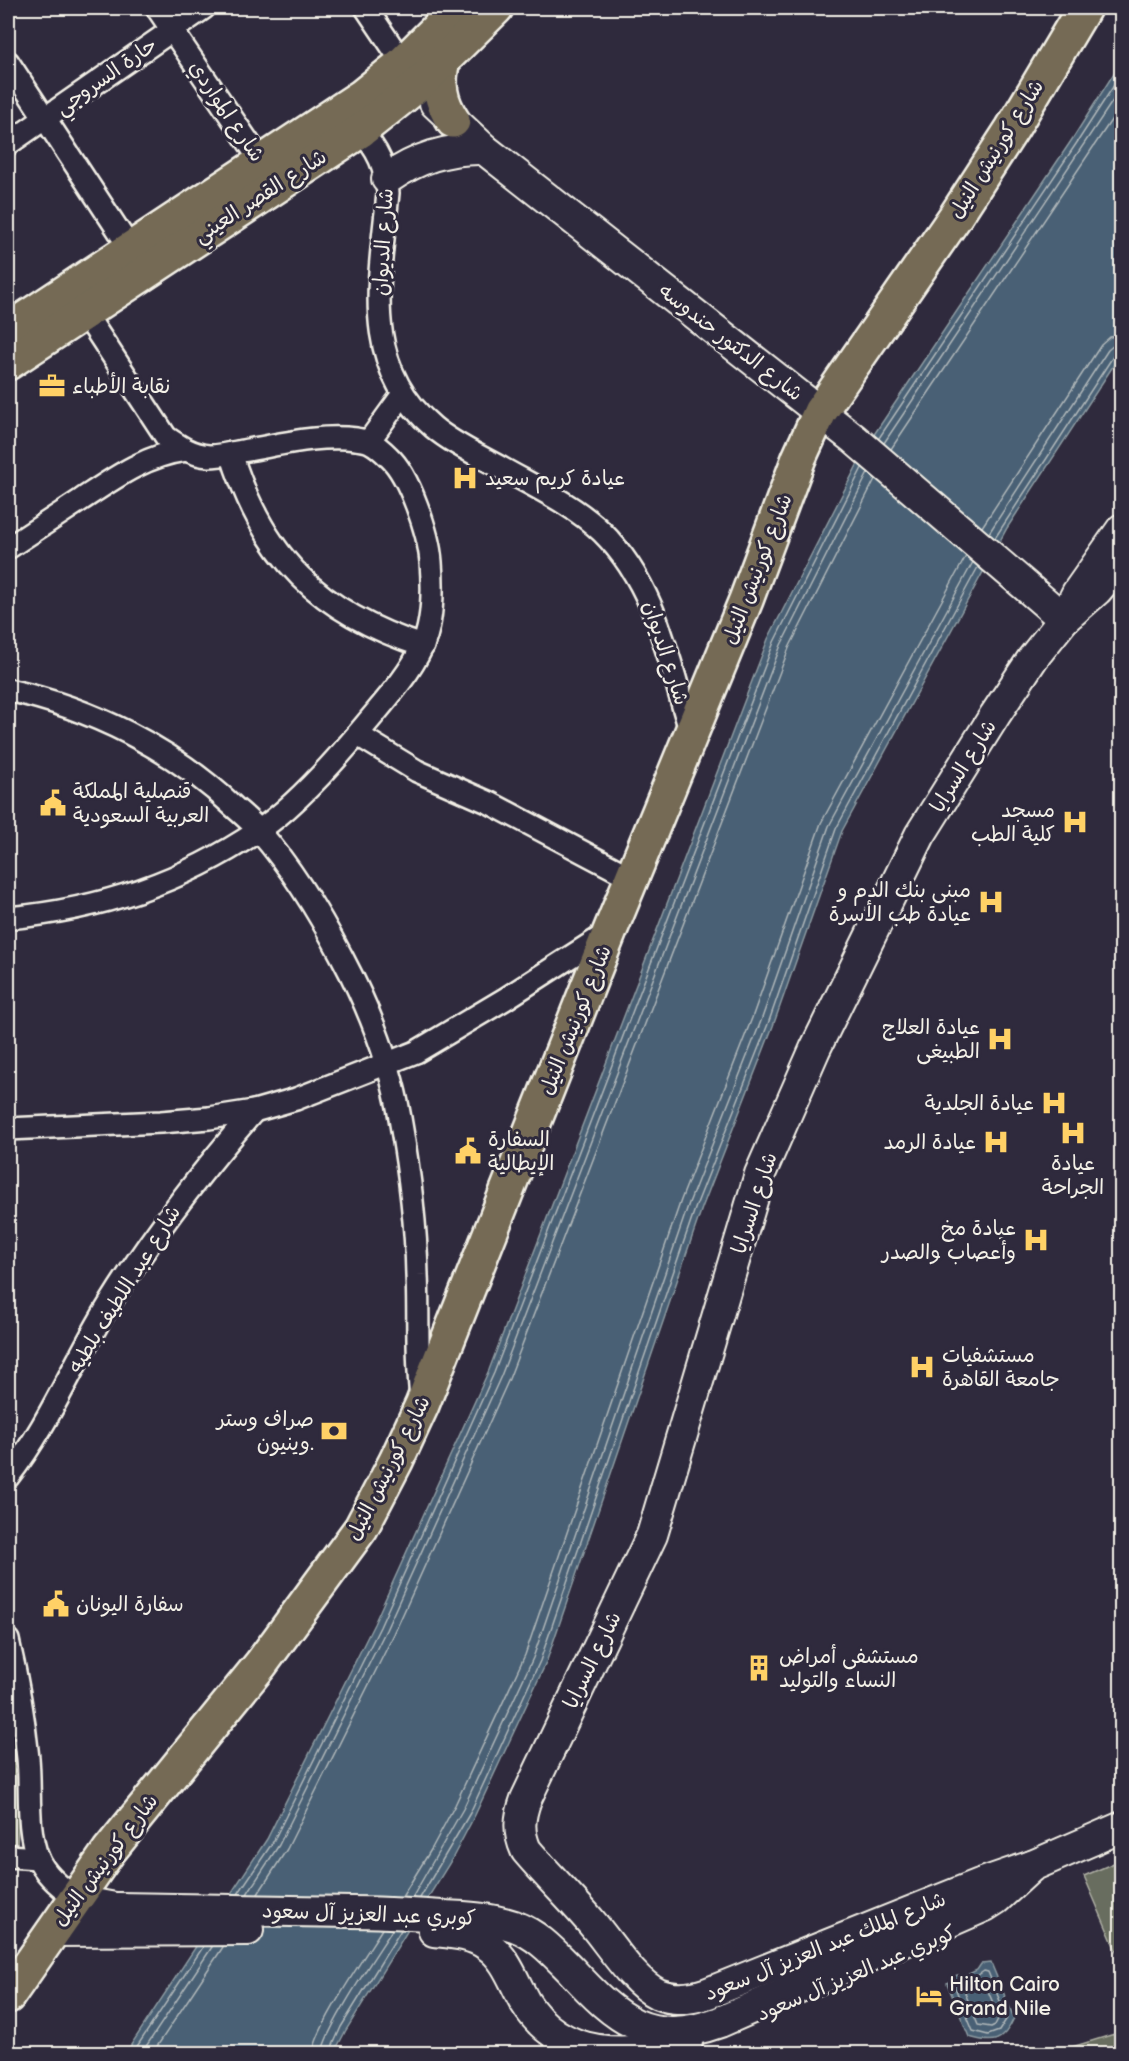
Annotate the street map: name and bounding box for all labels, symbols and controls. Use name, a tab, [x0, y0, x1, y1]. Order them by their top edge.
street label: حارة السروجي	[51, 32, 165, 126]
street label: شارع المواردي	[182, 56, 270, 168]
street label: شارع كورنيش النيل	[944, 75, 1051, 225]
street label: شارع القصر العيني	[189, 144, 335, 254]
street label: شارع الديوان	[368, 187, 401, 297]
street label: شارع الدكتور حندوسه	[652, 278, 808, 408]
office icon: نقابة الأطباء	[37, 371, 67, 401]
place label: نقابة الأطباء	[72, 372, 170, 399]
hospital icon: عيادة كريم سعيد	[450, 463, 480, 493]
place label: عيادة كريم سعيد	[485, 466, 625, 494]
street label: شارع كورنيش النيل	[717, 490, 800, 649]
street label: شارع الديوان	[635, 598, 694, 709]
street label: شارع السرايا	[925, 715, 1004, 819]
place label: قنصلية المملكة العربية السعودية	[73, 779, 209, 829]
public building icon: قنصلية المملكة العربية السعودية	[38, 788, 68, 818]
place label: مسجد كلية الطب	[971, 798, 1055, 847]
hospital icon: مسجد كلية الطب	[1060, 807, 1090, 837]
place label: مبنى بنك الدم و عيادة طب الأسرة	[829, 878, 971, 927]
hospital icon: مبنى بنك الدم و عيادة طب الأسرة	[976, 887, 1006, 917]
street label: شارع كورنيش النيل	[534, 942, 619, 1100]
place label: عيادة العلاج الطبيغى	[882, 1015, 980, 1065]
hospital icon: عيادة العلاج الطبيغى	[985, 1024, 1015, 1054]
hospital icon: عيادة الجلدية	[1039, 1088, 1069, 1118]
place label: عيادة الجلدية	[925, 1091, 1034, 1116]
hospital icon: عيادة الجراحة	[1058, 1118, 1088, 1148]
place label: السفارة الإيطالية	[488, 1127, 555, 1176]
hospital icon: عيادة الرمد	[981, 1127, 1011, 1157]
place label: عيادة الرمد	[883, 1130, 976, 1155]
public building icon: السفارة الإيطالية	[453, 1136, 483, 1166]
street label: شارع السرايا	[726, 1149, 785, 1258]
place label: عيادة الجراحة	[1042, 1151, 1104, 1200]
street label: شارع عبد اللطيف بلطيه	[63, 1201, 188, 1379]
place label: عيادة مخ وأعصاب والصدر	[880, 1216, 1016, 1265]
hospital icon: عيادة مخ وأعصاب والصدر	[1021, 1225, 1051, 1255]
place label: مستشفيات جامعة القاهرة	[942, 1343, 1060, 1392]
hospital icon: مستشفيات جامعة القاهرة	[907, 1352, 937, 1382]
street label: شارع كورنيش النيل	[341, 1392, 438, 1546]
place label: صراف وستر وينيون.	[215, 1407, 314, 1456]
bank icon: صراف وستر وينيون.	[319, 1416, 349, 1446]
public building icon: سفارة اليونان	[41, 1589, 71, 1619]
place label: سفارة اليونان	[76, 1592, 184, 1617]
street label: شارع السرايا	[558, 1607, 629, 1714]
place label: مستشفى أمراض النساء والتوليد	[779, 1644, 919, 1693]
building icon: مستشفى أمراض النساء والتوليد	[744, 1653, 774, 1683]
street label: شارع كورنيش النيل	[47, 1789, 165, 1933]
street label: شارع الملك عبد العزيز آل سعود	[701, 1887, 950, 2008]
street label: كوبري عبد العزيز آل سعود	[261, 1898, 476, 1933]
street label: كوبري عبد العزيز آل سعود	[753, 1920, 960, 2029]
place label: Hilton Cairo Grand Nile	[949, 1972, 1060, 2021]
hotel icon: Hilton Cairo Grand Nile	[914, 1981, 944, 2011]

